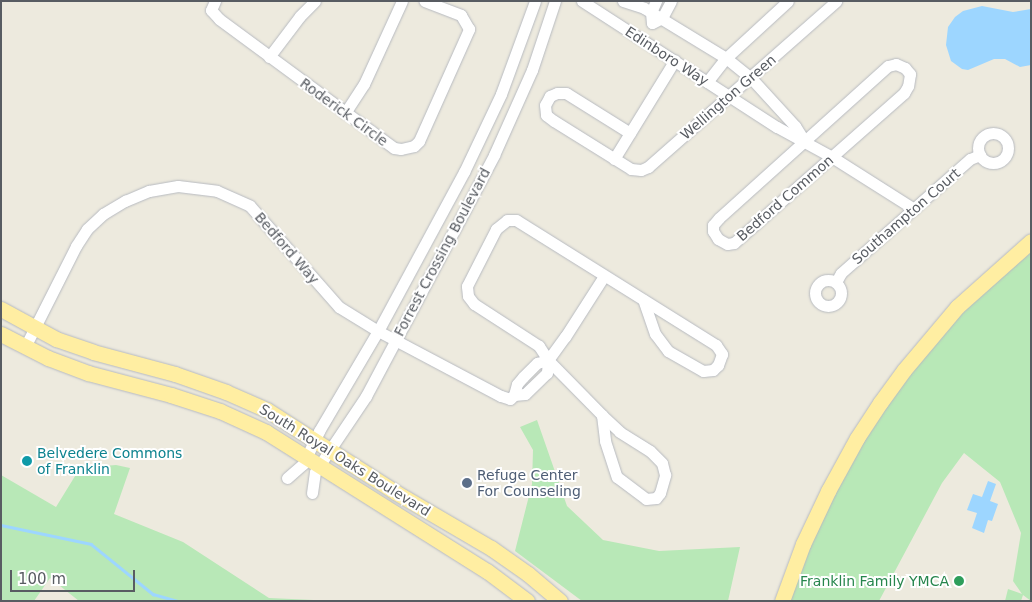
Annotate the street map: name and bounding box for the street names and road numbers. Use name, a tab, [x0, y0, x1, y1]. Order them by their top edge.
street label: Edinboro Way	[622, 23, 712, 89]
street label: Wellington Green	[677, 51, 779, 143]
street label: Roderick Circle	[297, 75, 391, 149]
street label: Bedford Common	[733, 151, 837, 245]
street label: Forrest Crossing Boulevard	[390, 165, 494, 339]
street label: Southampton Court	[849, 165, 963, 267]
street label: Bedford Way	[251, 209, 323, 287]
street label: South Royal Oaks Boulevard	[256, 400, 434, 520]

